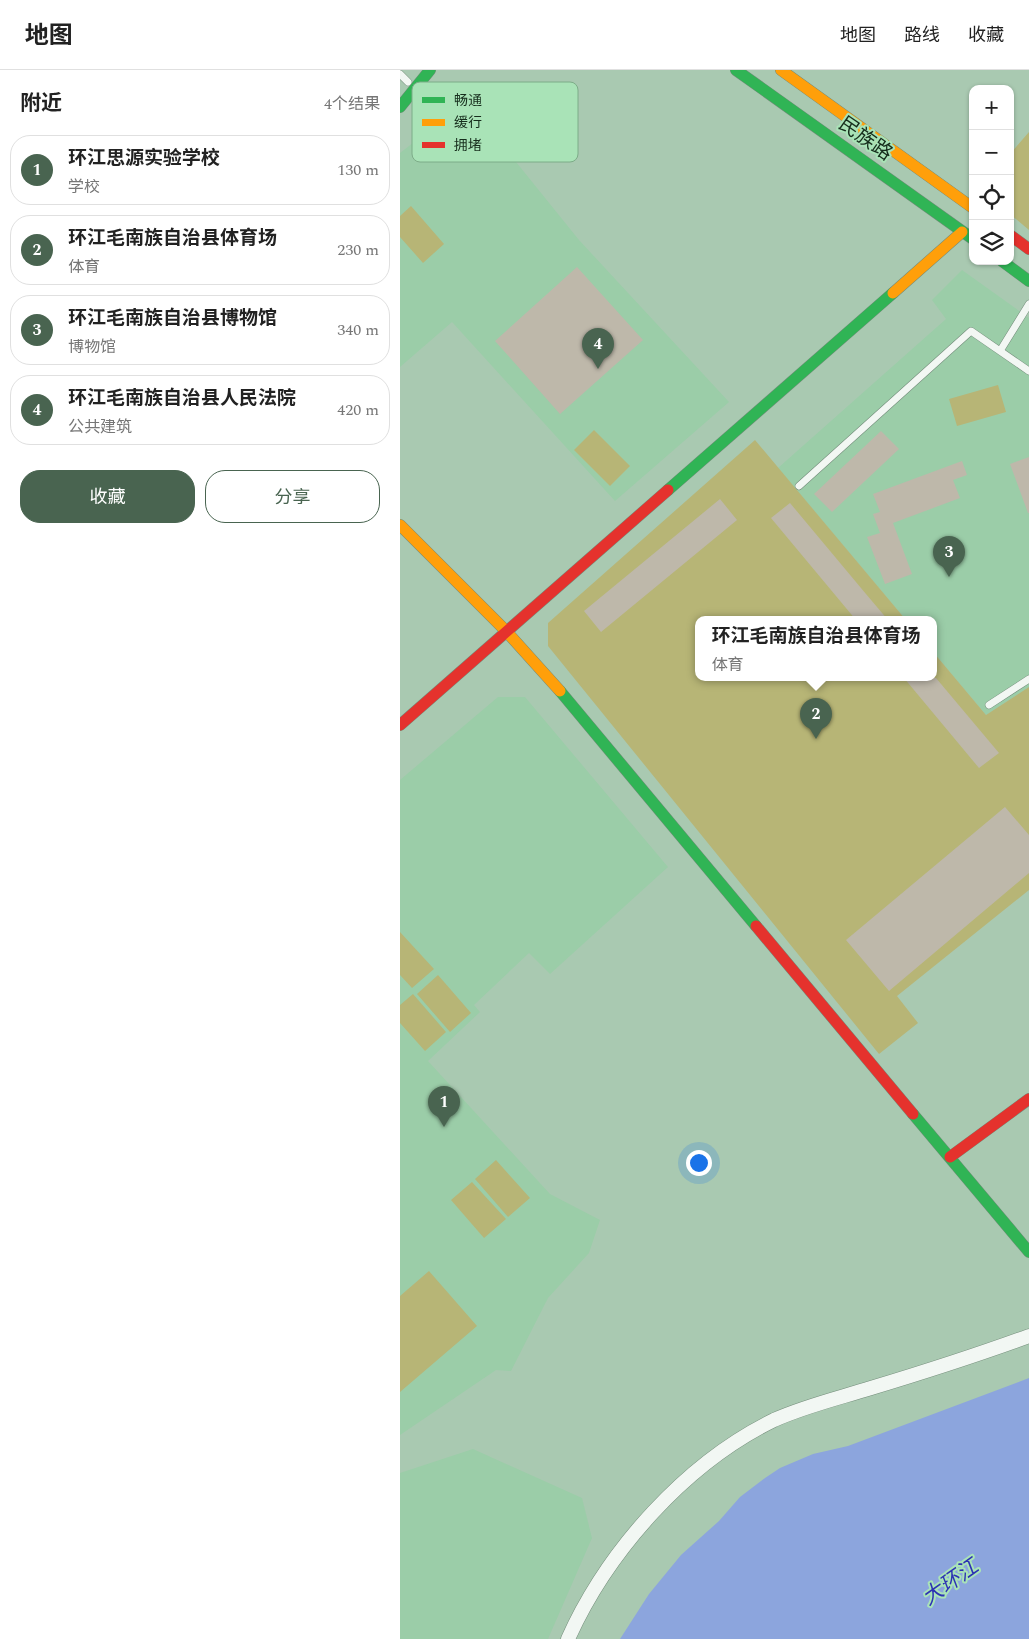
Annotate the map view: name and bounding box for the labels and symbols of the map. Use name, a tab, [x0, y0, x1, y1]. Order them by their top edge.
legend	[412, 82, 578, 162]
text: 畅通	[454, 90, 482, 111]
street label: 民族路	[832, 109, 899, 168]
text: 缓行	[454, 112, 482, 133]
text: 拥堵	[454, 135, 482, 156]
pin: 4	[582, 328, 614, 369]
pin: 3	[933, 536, 965, 577]
pin: 2	[800, 698, 832, 739]
pin: 1	[428, 1086, 460, 1127]
your location	[686, 1150, 712, 1176]
water label: 大环江	[916, 1550, 987, 1614]

